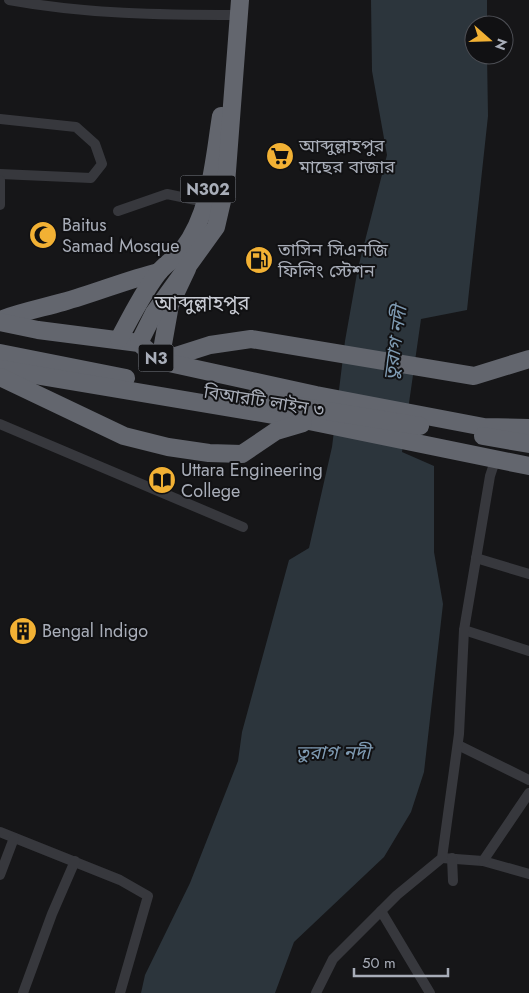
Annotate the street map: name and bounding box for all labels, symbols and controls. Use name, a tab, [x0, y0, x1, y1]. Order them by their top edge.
north arrow	[464, 15, 514, 65]
text: N	[490, 36, 513, 53]
place label: আব্দুল্লাহপুর মাছের বাজার	[298, 133, 395, 180]
supermarket icon: আব্দুল্লাহপুর মাছের বাজার	[265, 141, 295, 171]
road number: N302	[180, 175, 236, 202]
place label: Baitus Samad Mosque	[62, 212, 180, 259]
mosque icon: Baitus Samad Mosque	[28, 220, 58, 250]
place label: তাসিন সিএনজি ফিলিং স্টেশন	[277, 237, 389, 284]
fuel station icon: তাসিন সিএনজি ফিলিং স্টেশন	[244, 245, 274, 275]
district label: আব্দুল্লাহপুর	[153, 289, 251, 318]
water label: তুরাগ নদী	[376, 300, 414, 382]
road number: N3	[138, 344, 174, 372]
street label: বিআরটি লাইন ৩	[201, 378, 326, 423]
place label: Uttara Engineering College	[181, 457, 323, 504]
library icon: Uttara Engineering College	[147, 465, 177, 495]
building icon: Bengal Indigo	[8, 616, 38, 646]
place label: Bengal Indigo	[42, 618, 148, 644]
water label: তুরাগ নদী	[296, 739, 374, 766]
scale bar	[354, 946, 448, 978]
text: 50 m	[362, 952, 396, 974]

